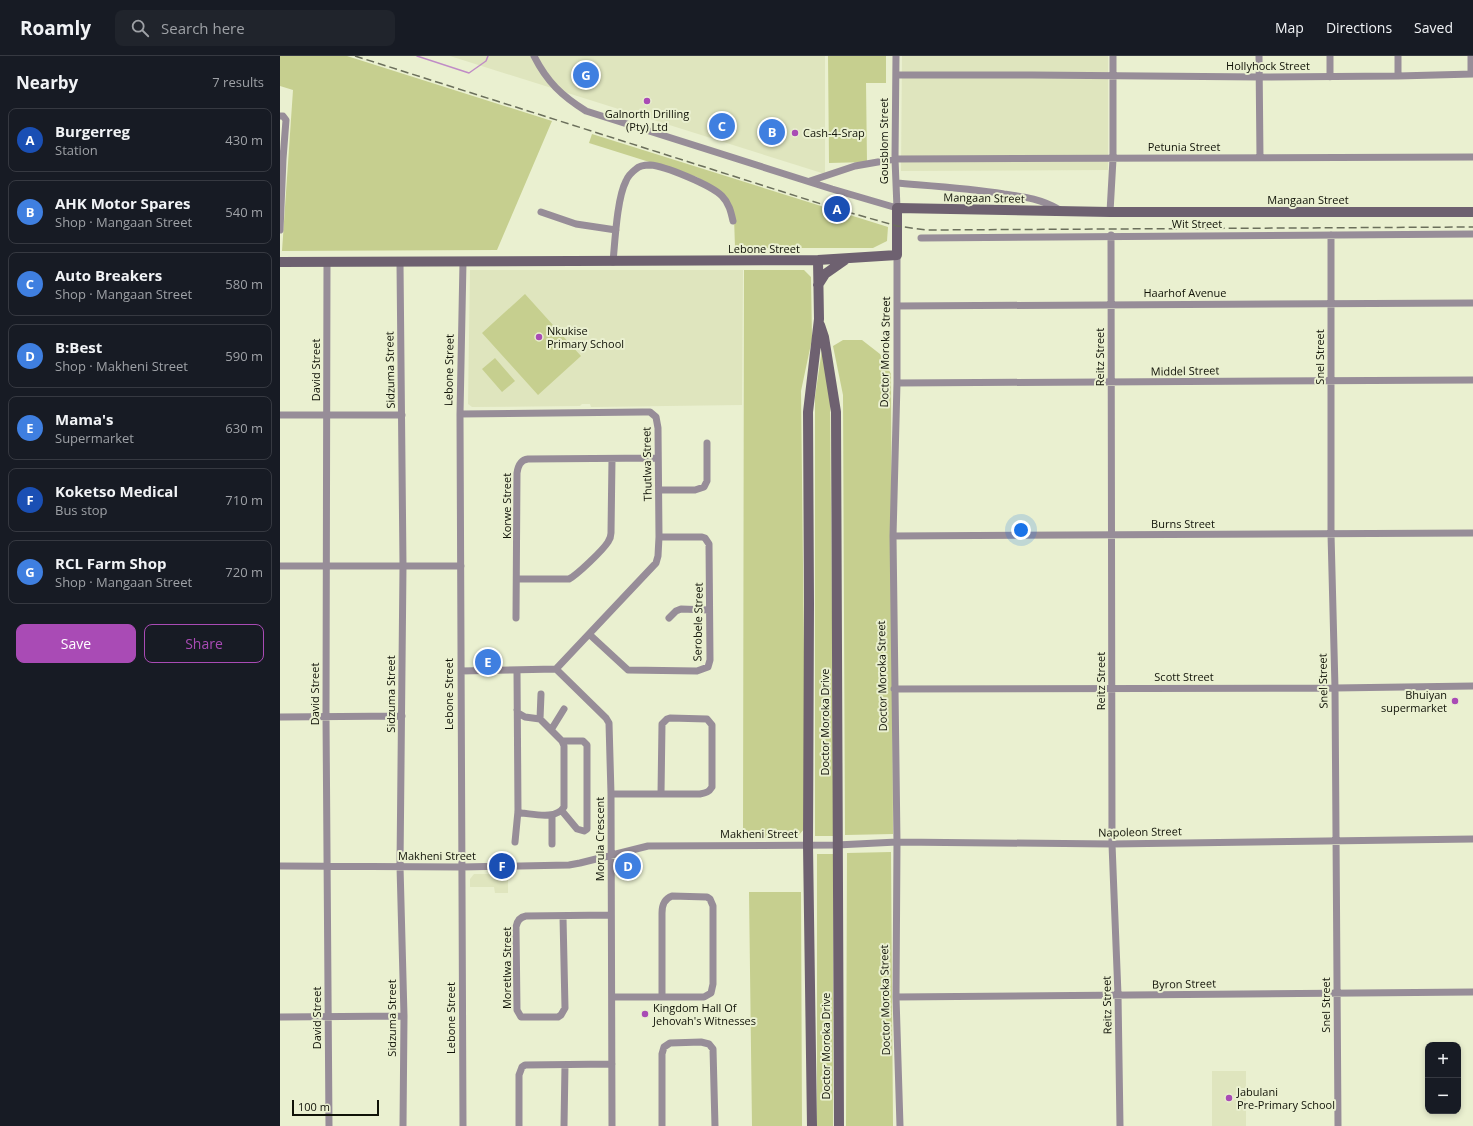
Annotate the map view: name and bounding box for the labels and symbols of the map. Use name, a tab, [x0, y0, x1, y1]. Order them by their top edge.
street label: Hollyhock Street	[1226, 58, 1310, 73]
pin: G	[573, 60, 599, 90]
marker: Galnorth Drilling (Pty) Ltd	[642, 96, 652, 106]
street label: Gousblom Street	[876, 98, 891, 184]
place label: Galnorth Drilling (Pty) Ltd	[605, 106, 689, 134]
pin: C	[709, 111, 735, 141]
pin: B	[759, 117, 785, 147]
place label: Cash-4-Srap	[803, 125, 865, 140]
marker: Cash-4-Srap	[790, 128, 800, 138]
street label: Petunia Street	[1148, 139, 1220, 154]
street label: Mangaan Street	[943, 189, 1025, 206]
street label: Mangaan Street	[1267, 192, 1349, 207]
pin: A	[824, 194, 850, 224]
street label: Wit Street	[1172, 216, 1222, 231]
street label: Lebone Street	[728, 241, 800, 256]
street label: Haarhof Avenue	[1143, 285, 1227, 300]
street label: Doctor Moroka Street	[876, 296, 893, 408]
place label: Nkukise Primary School	[547, 323, 624, 351]
street label: Reitz Street	[1092, 328, 1107, 386]
street label: Snel Street	[1312, 329, 1327, 385]
street label: Sidzuma Street	[381, 331, 398, 409]
marker: Nkukise Primary School	[534, 332, 544, 342]
street label: Lebone Street	[440, 334, 457, 406]
street label: David Street	[308, 339, 323, 401]
street label: Middel Street	[1151, 362, 1220, 379]
street label: Thutlwa Street	[638, 427, 655, 501]
street label: Korwe Street	[499, 473, 514, 539]
street label: Burns Street	[1151, 516, 1215, 531]
your location	[1011, 520, 1031, 540]
street label: Serobele Street	[689, 582, 706, 661]
street label: Doctor Moroka Street	[873, 620, 890, 732]
pin: E	[475, 647, 501, 677]
street label: Reitz Street	[1093, 652, 1108, 710]
street label: Snel Street	[1315, 653, 1330, 709]
street label: Sidzuma Street	[383, 655, 398, 733]
street label: Lebone Street	[441, 658, 456, 730]
street label: David Street	[307, 663, 322, 725]
street label: Doctor Moroka Drive	[817, 668, 832, 776]
street label: Scott Street	[1154, 669, 1214, 684]
place label: Bhuiyan supermarket	[1381, 687, 1447, 715]
marker: Bhuiyan supermarket	[1450, 696, 1460, 706]
street label: Morula Crescent	[592, 797, 607, 881]
street label: Napoleon Street	[1098, 823, 1182, 840]
street label: Makheni Street	[720, 826, 798, 841]
street label: Makheni Street	[398, 848, 476, 863]
pin: F	[489, 851, 515, 881]
pin: D	[615, 851, 641, 881]
street label: Moretlwa Street	[499, 927, 514, 1009]
street label: Doctor Moroka Street	[876, 944, 893, 1056]
street label: Byron Street	[1152, 975, 1216, 992]
street label: Reitz Street	[1098, 976, 1115, 1034]
street label: Snel Street	[1318, 977, 1333, 1033]
street label: Sidzuma Street	[384, 979, 399, 1057]
street label: Lebone Street	[443, 982, 458, 1054]
street label: David Street	[309, 987, 324, 1049]
street label: Doctor Moroka Drive	[818, 992, 833, 1100]
place label: Kingdom Hall Of Jehovah's Witnesses	[652, 1000, 756, 1028]
marker: Kingdom Hall Of Jehovah's Witnesses	[640, 1009, 650, 1019]
place label: Jabulani Pre-Primary School	[1236, 1084, 1335, 1112]
marker: Jabulani Pre-Primary School	[1224, 1093, 1234, 1103]
scale bar	[292, 1098, 379, 1117]

